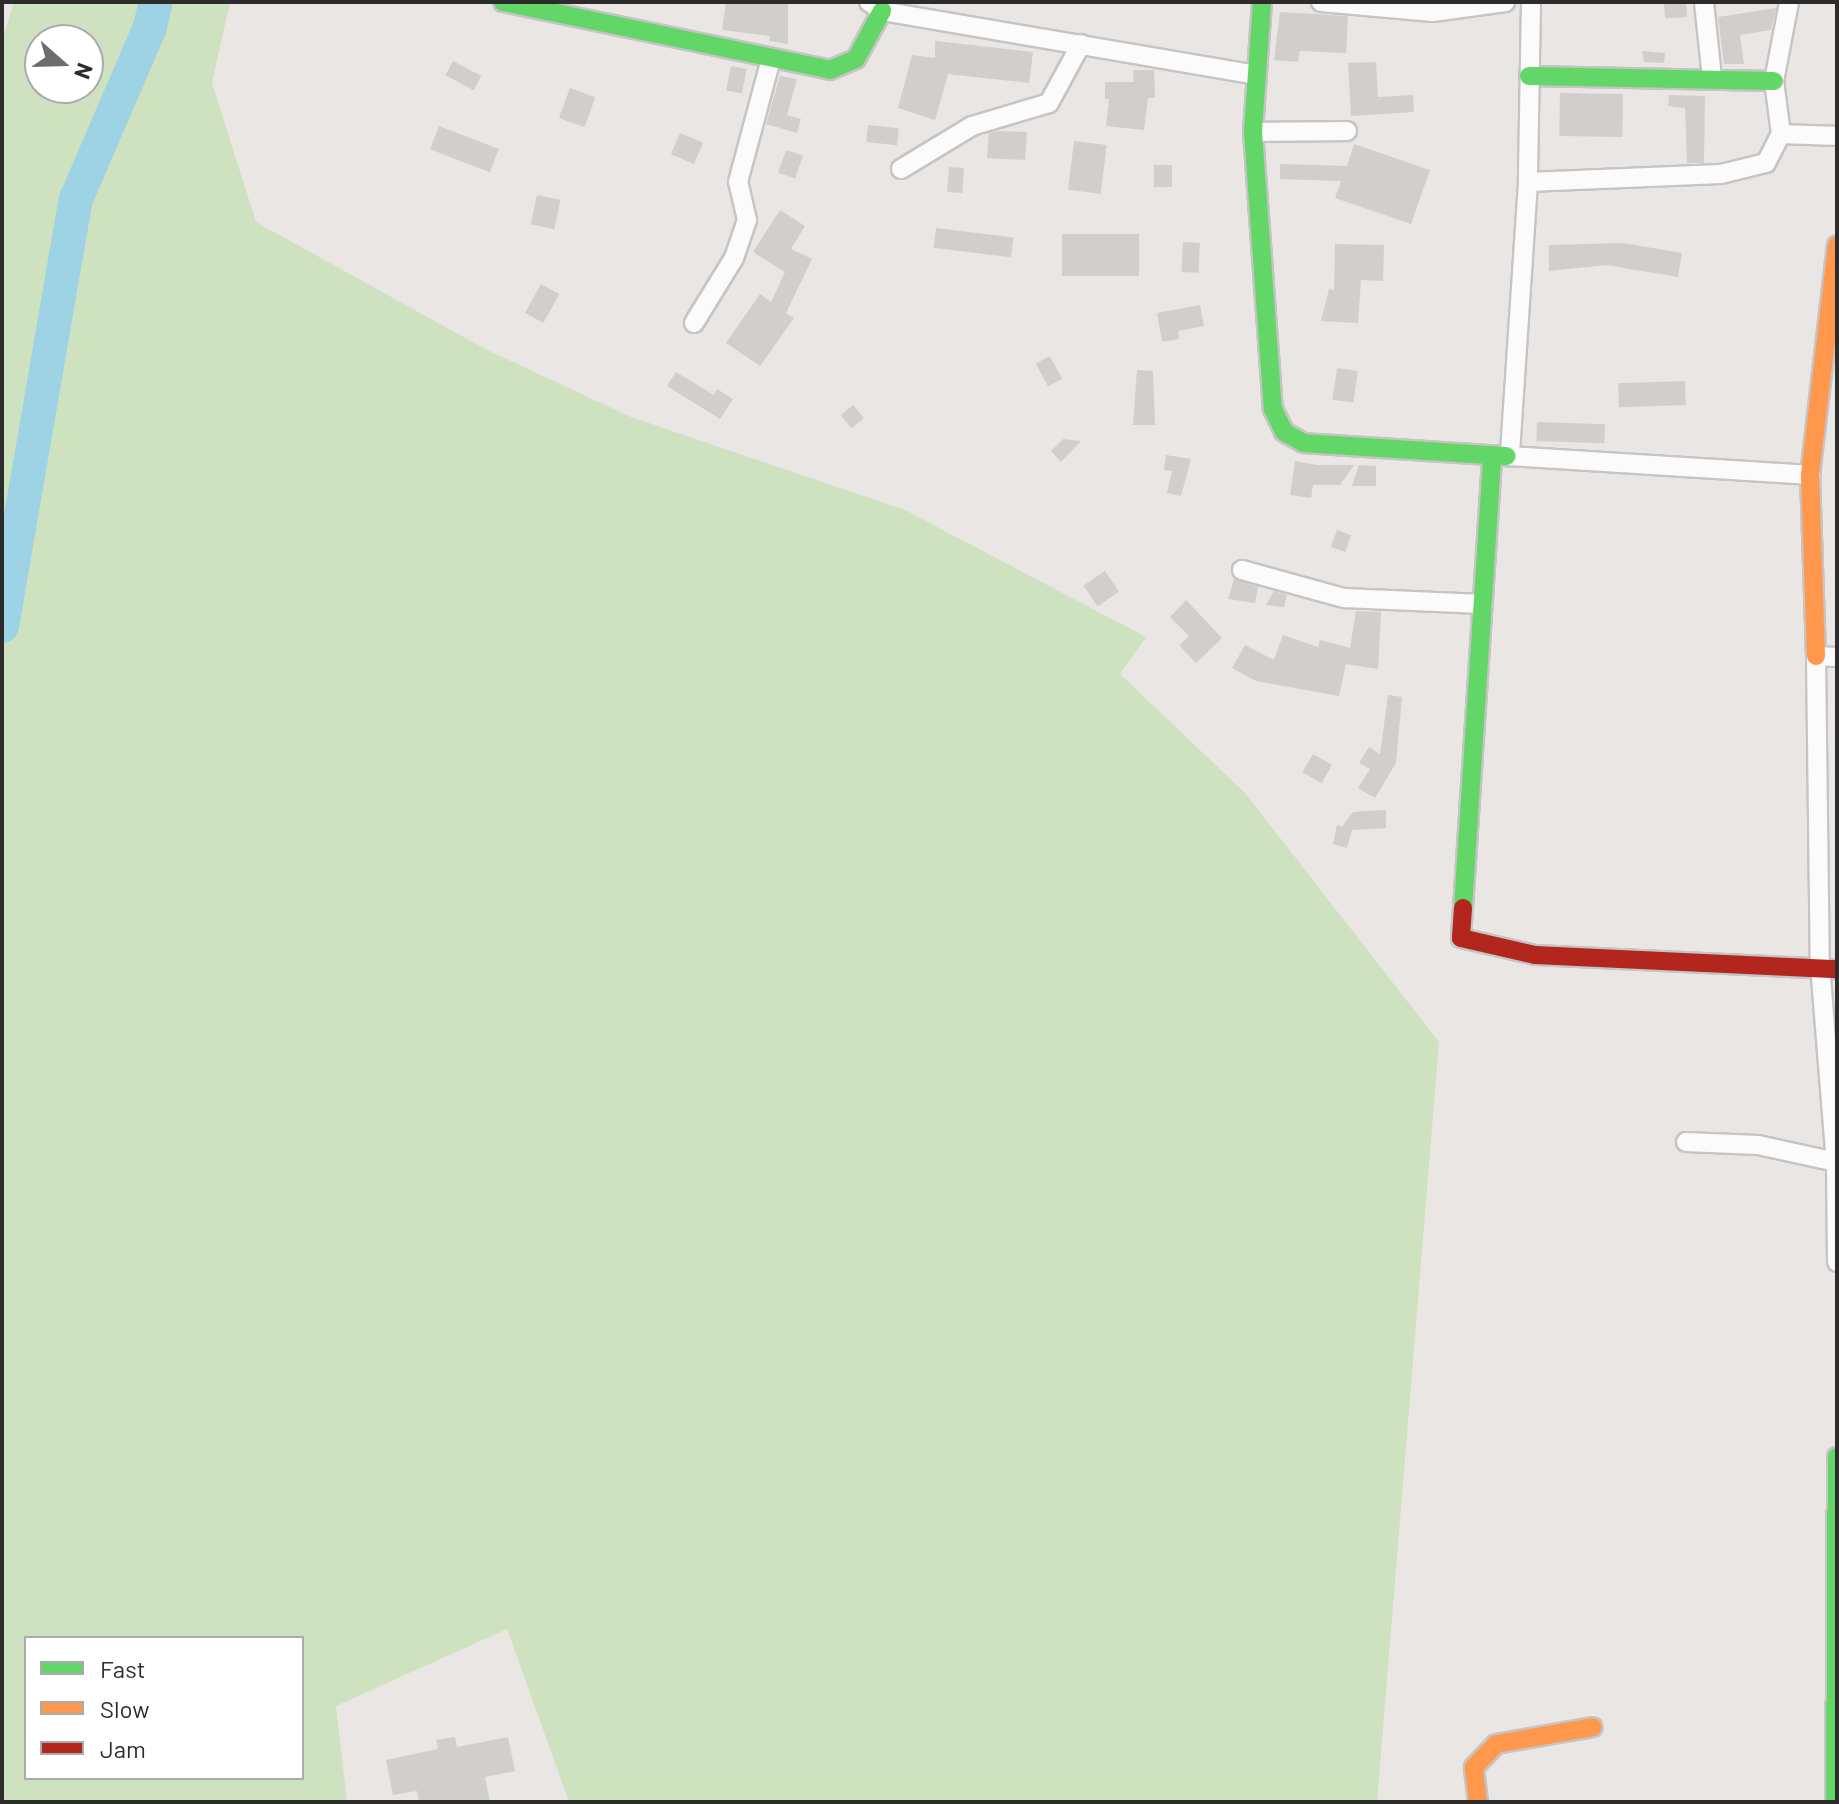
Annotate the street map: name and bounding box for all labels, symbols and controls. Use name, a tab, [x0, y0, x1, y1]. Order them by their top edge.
north arrow	[24, 24, 104, 104]
text: N	[70, 60, 99, 83]
legend	[24, 1636, 304, 1780]
text: Fast	[100, 1654, 145, 1683]
text: Slow	[100, 1694, 149, 1723]
text: Jam	[100, 1734, 146, 1763]

